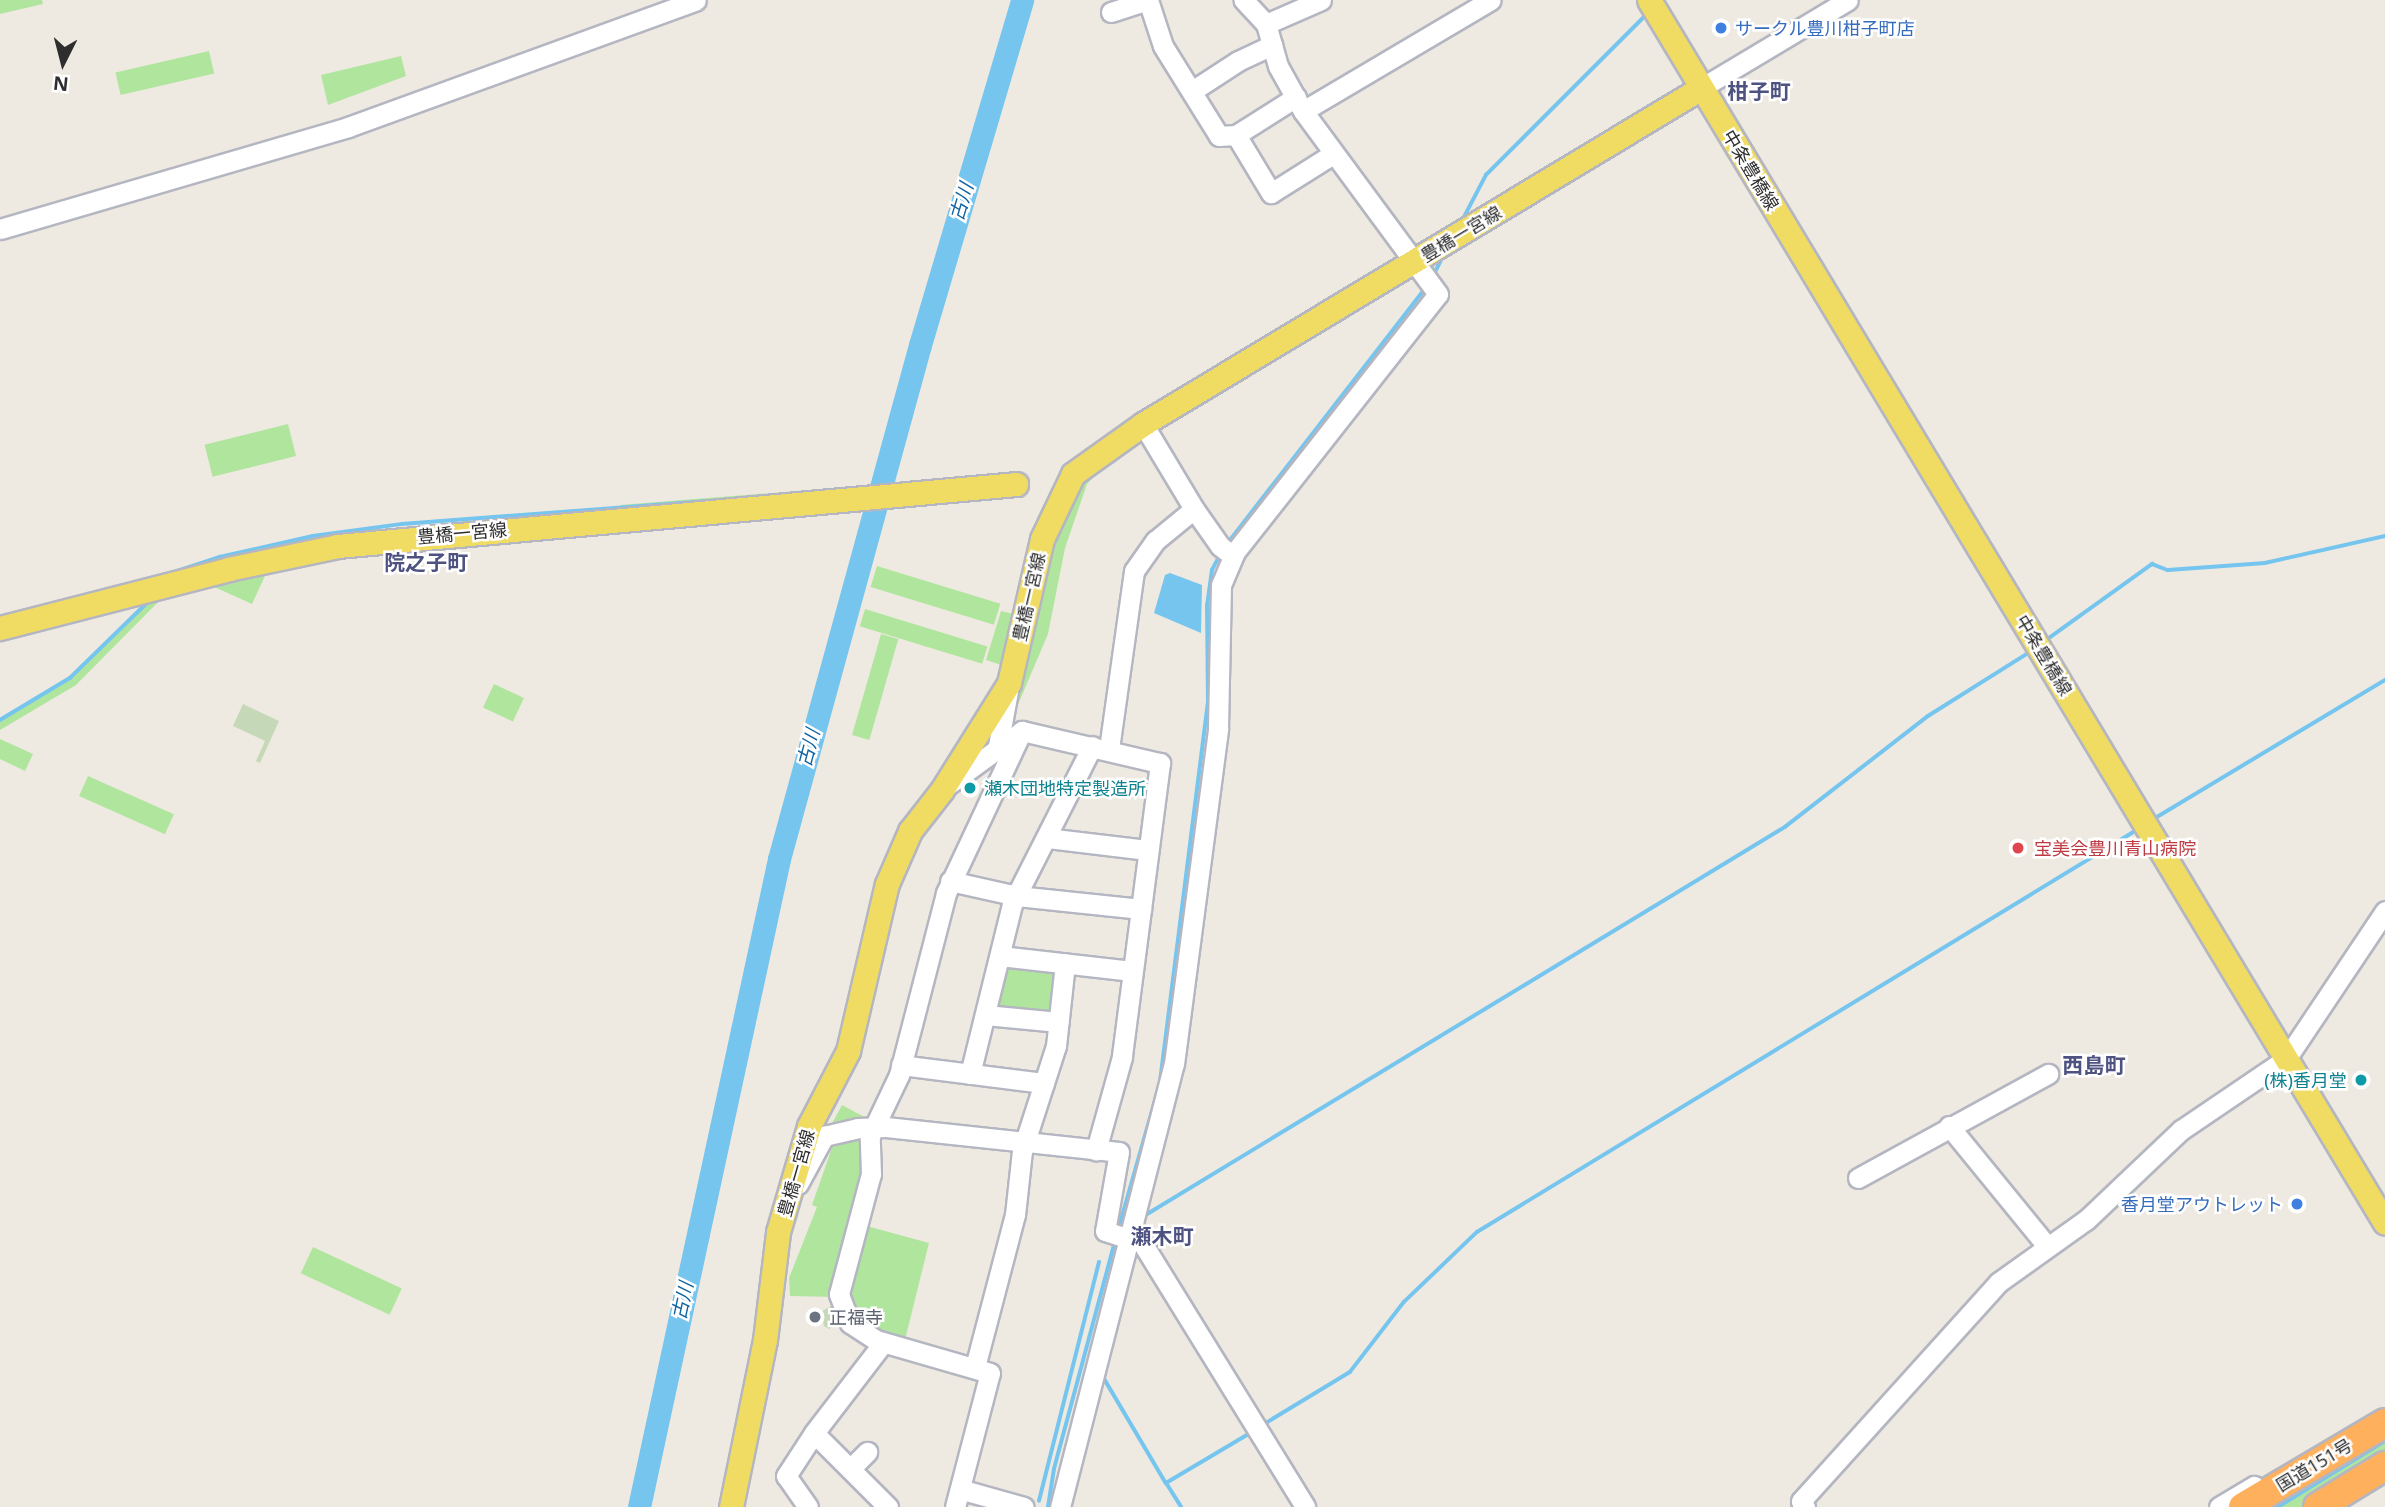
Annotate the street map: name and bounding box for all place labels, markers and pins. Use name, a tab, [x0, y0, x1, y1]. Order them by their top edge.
place label: サークル豊川柑子町店	[1735, 17, 1915, 39]
marker: サークル豊川柑子町店	[1713, 20, 1729, 36]
place label: 瀬木団地特定製造所	[984, 777, 1146, 799]
marker: 瀬木団地特定製造所	[962, 780, 978, 796]
place label: 宝美会豊川青山病院	[2034, 837, 2196, 859]
marker: 宝美会豊川青山病院	[2008, 838, 2028, 858]
place label: (株)香月堂	[2264, 1069, 2347, 1091]
marker: (株)香月堂	[2353, 1072, 2369, 1088]
place label: 香月堂アウトレット	[2121, 1193, 2283, 1215]
marker: 香月堂アウトレット	[2289, 1196, 2305, 1212]
place label: 正福寺	[829, 1306, 883, 1328]
marker: 正福寺	[807, 1309, 823, 1325]

